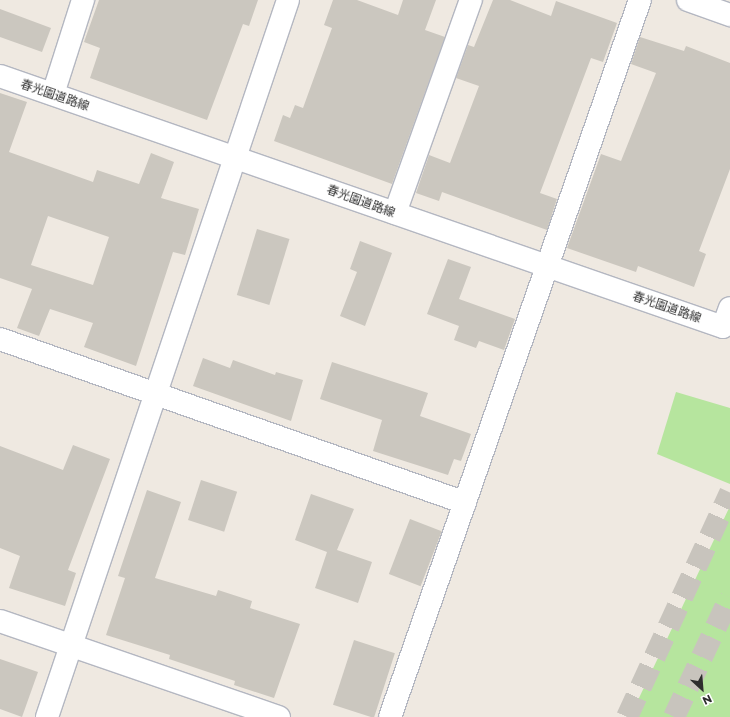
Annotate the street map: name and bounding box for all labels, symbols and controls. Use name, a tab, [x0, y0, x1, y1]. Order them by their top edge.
street label: 春光園道路線	[19, 76, 91, 114]
street label: 春光園道路線	[325, 182, 397, 220]
street label: 春光園道路線	[631, 288, 703, 326]
north arrow	[682, 669, 722, 709]
text: N	[700, 692, 714, 708]

